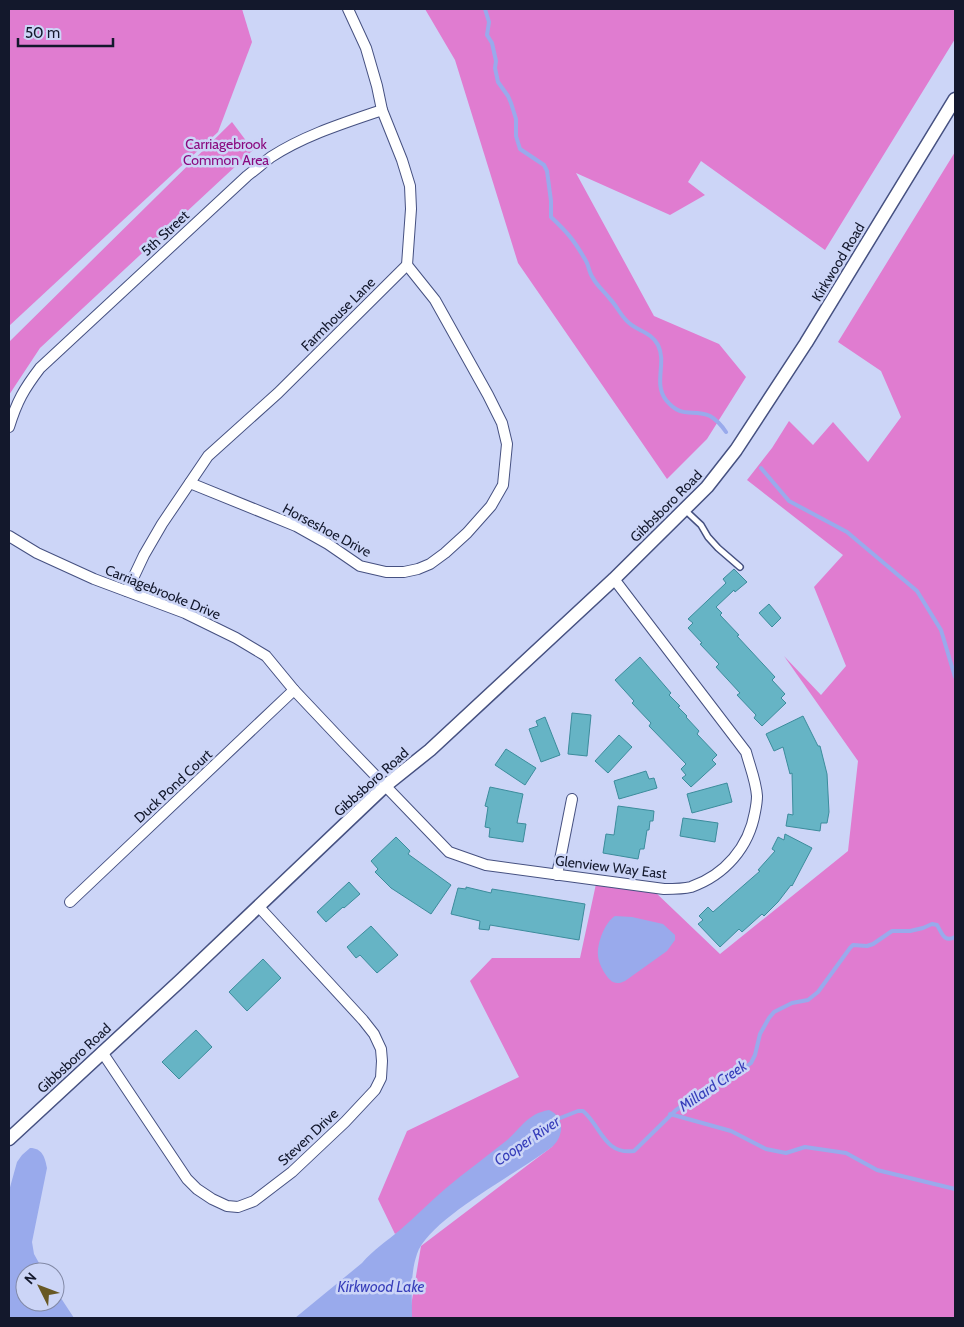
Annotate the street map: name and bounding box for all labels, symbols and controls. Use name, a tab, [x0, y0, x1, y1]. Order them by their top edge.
scale bar	[18, 15, 112, 47]
text: 50 m	[25, 24, 60, 42]
park label: Carriagebrook Common Area	[183, 135, 269, 169]
street label: 5th Street	[137, 206, 193, 260]
street label: Kirkwood Road	[807, 219, 869, 305]
street label: Farmhouse Lane	[297, 273, 379, 355]
street label: Gibbsboro Road	[626, 466, 706, 546]
street label: Horseshoe Drive	[280, 499, 374, 561]
street label: Carriagebrooke Drive	[103, 561, 223, 623]
street label: Gibbsboro Road	[330, 744, 412, 820]
street label: Duck Pond Court	[130, 745, 216, 827]
street label: Glenview Way East	[554, 851, 668, 883]
street label: Gibbsboro Road	[33, 1019, 115, 1097]
water label: Millard Creek	[675, 1056, 751, 1116]
street label: Steven Drive	[274, 1104, 342, 1170]
water label: Cooper River	[491, 1112, 565, 1170]
north arrow	[15, 1262, 65, 1312]
text: N	[20, 1269, 40, 1288]
water label: Kirkwood Lake	[338, 1278, 425, 1296]

